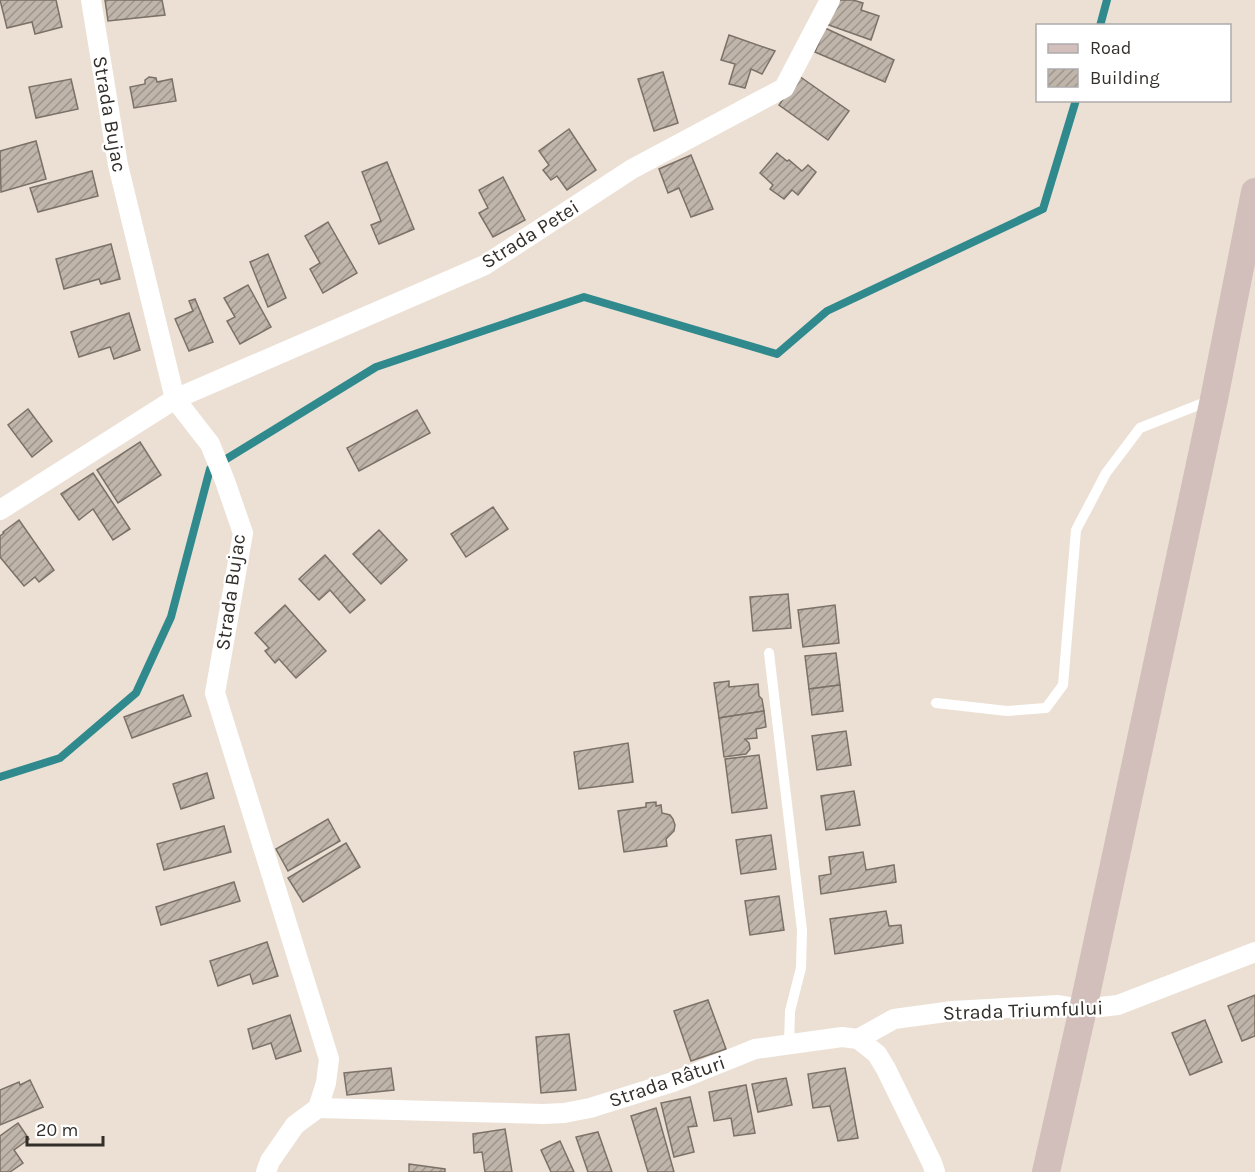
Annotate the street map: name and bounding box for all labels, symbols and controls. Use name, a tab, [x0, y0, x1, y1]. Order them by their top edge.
legend	[1036, 24, 1231, 102]
text: Road	[1090, 37, 1131, 59]
street label: Strada Bujac	[88, 54, 131, 174]
text: Building	[1090, 67, 1160, 89]
street label: Strada Petei	[477, 195, 583, 273]
street label: Strada Bujac	[211, 532, 250, 652]
street label: Strada Triumfului	[942, 996, 1104, 1025]
street label: Strada Râturi	[606, 1051, 728, 1112]
scale bar	[27, 1109, 104, 1147]
text: 20 m	[36, 1119, 78, 1141]

